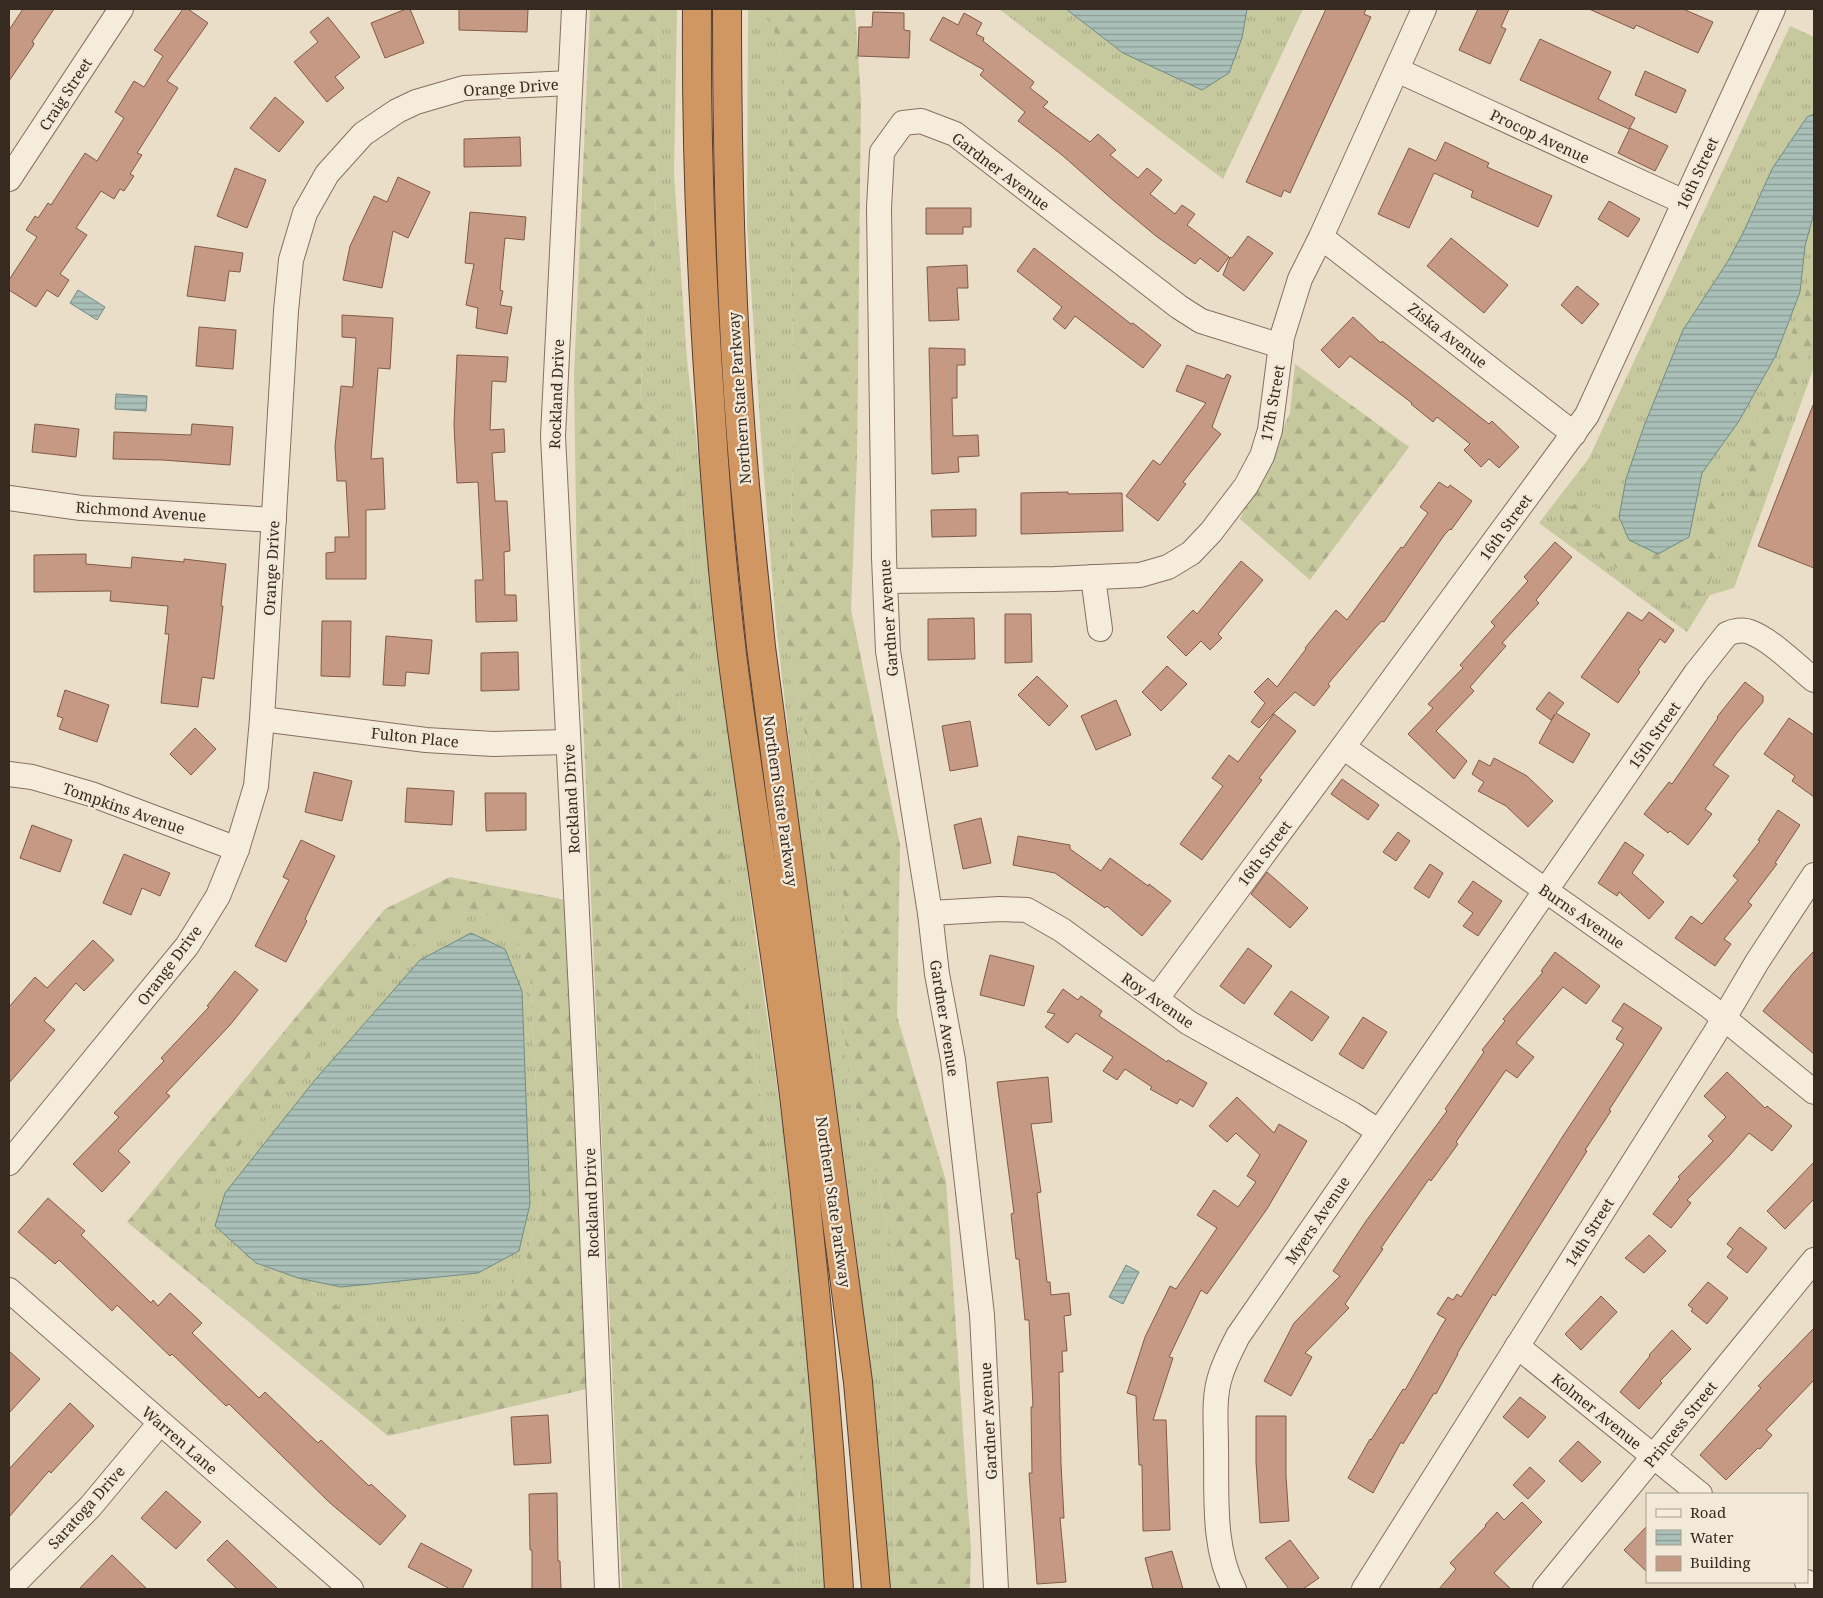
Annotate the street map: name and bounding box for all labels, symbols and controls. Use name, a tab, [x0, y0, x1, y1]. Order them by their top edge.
street label: Craig Street	[34, 54, 96, 134]
street label: Orange Drive	[463, 74, 559, 100]
street label: Procop Avenue	[1487, 104, 1593, 168]
street label: Gardner Avenue	[948, 128, 1054, 214]
street label: 16th Street	[1672, 134, 1722, 212]
street label: Ziska Avenue	[1404, 298, 1492, 372]
street label: Northern State Parkway	[723, 311, 755, 485]
street label: Rockland Drive	[544, 339, 568, 449]
street label: 17th Street	[1255, 363, 1289, 443]
street label: 16th Street	[1474, 490, 1536, 564]
street label: Richmond Avenue	[75, 496, 207, 526]
street label: Orange Drive	[259, 520, 283, 616]
street label: Gardner Avenue	[874, 559, 902, 677]
street label: 15th Street	[1624, 698, 1684, 772]
street label: Northern State Parkway	[759, 714, 803, 888]
street label: Fulton Place	[370, 722, 460, 752]
street label: Rockland Drive	[558, 744, 584, 854]
street label: Tompkins Avenue	[60, 778, 188, 838]
street label: 16th Street	[1233, 816, 1295, 890]
street label: Burns Avenue	[1535, 879, 1629, 953]
street label: Orange Drive	[132, 921, 206, 1009]
street label: Gardner Avenue	[926, 958, 964, 1078]
street label: Roy Avenue	[1118, 968, 1198, 1032]
street label: Northern State Parkway	[812, 1115, 856, 1289]
street label: Rockland Drive	[579, 1148, 603, 1258]
street label: Myers Avenue	[1280, 1172, 1354, 1268]
street label: 14th Street	[1560, 1194, 1618, 1270]
street label: Gardner Avenue	[975, 1362, 1001, 1480]
street label: Kolmer Avenue	[1548, 1369, 1646, 1453]
street label: Princess Street	[1639, 1377, 1721, 1471]
street label: Warren Lane	[138, 1402, 222, 1478]
street label: Saratoga Drive	[43, 1461, 129, 1553]
legend	[1646, 1493, 1808, 1583]
text: Road	[1690, 1502, 1726, 1522]
text: Water	[1690, 1527, 1733, 1547]
text: Building	[1690, 1552, 1751, 1572]

